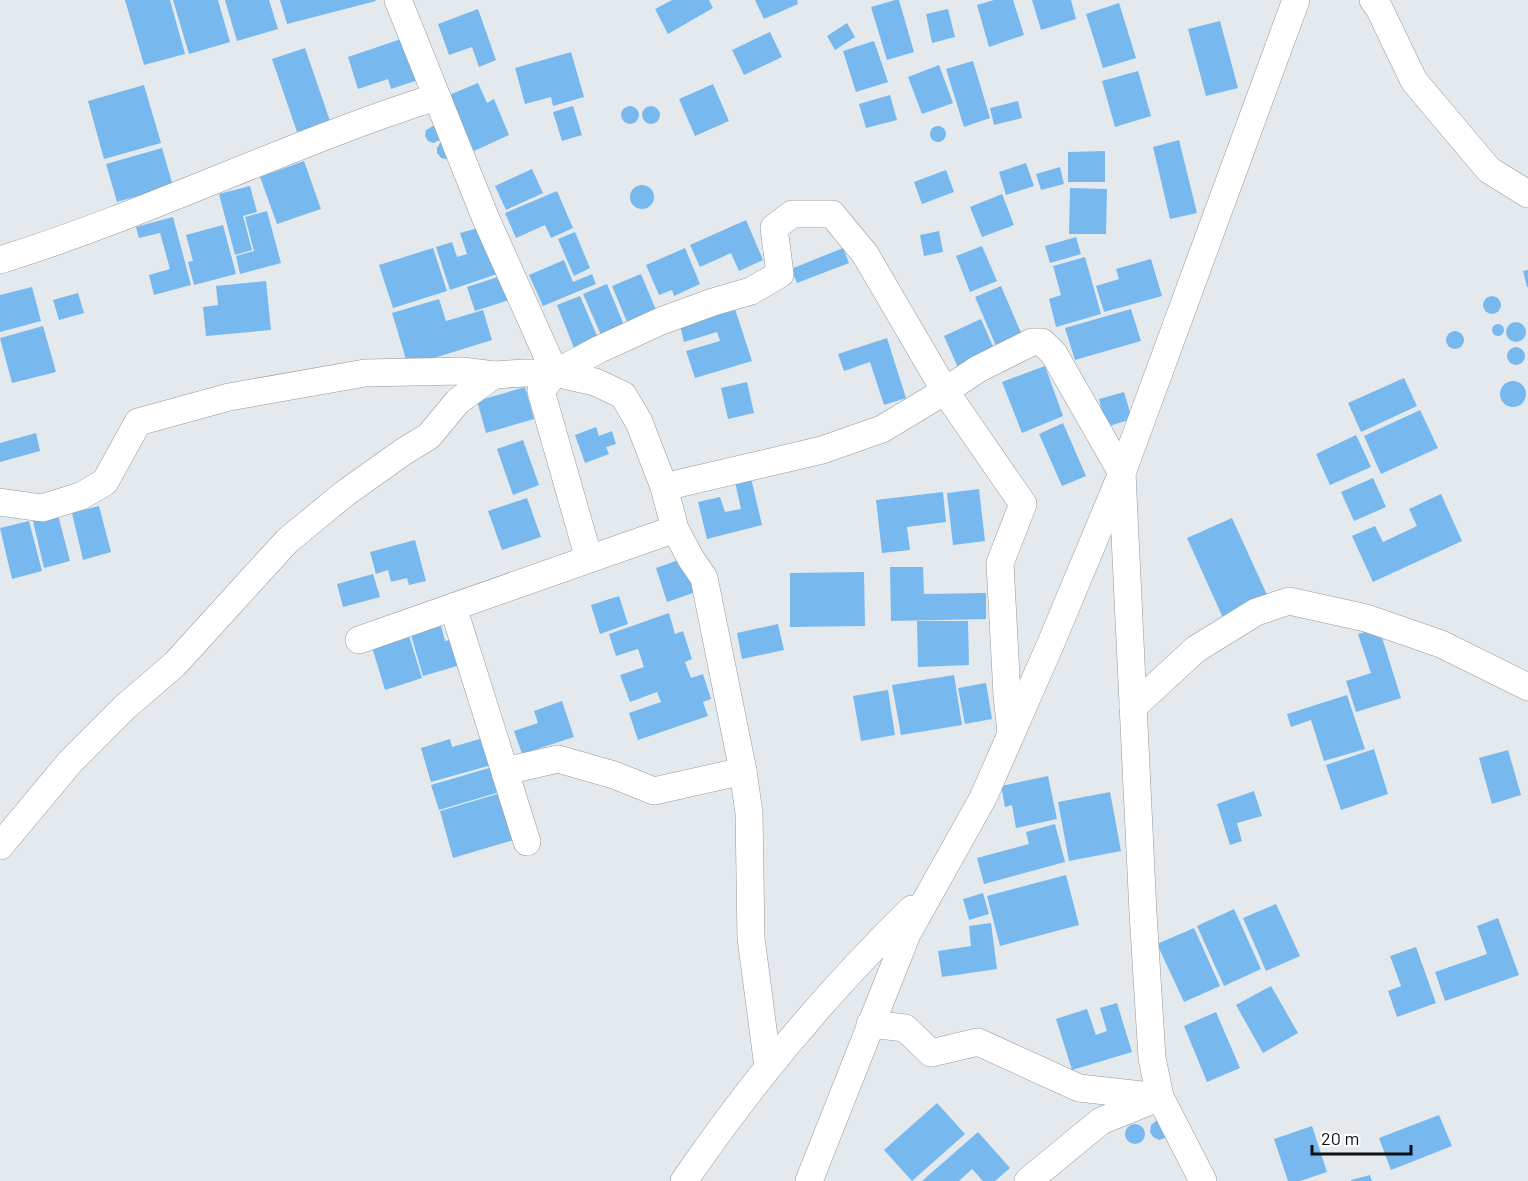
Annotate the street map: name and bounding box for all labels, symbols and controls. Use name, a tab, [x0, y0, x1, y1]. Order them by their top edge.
scale bar	[1312, 1118, 1411, 1156]
text: 20 m	[1321, 1127, 1359, 1149]

